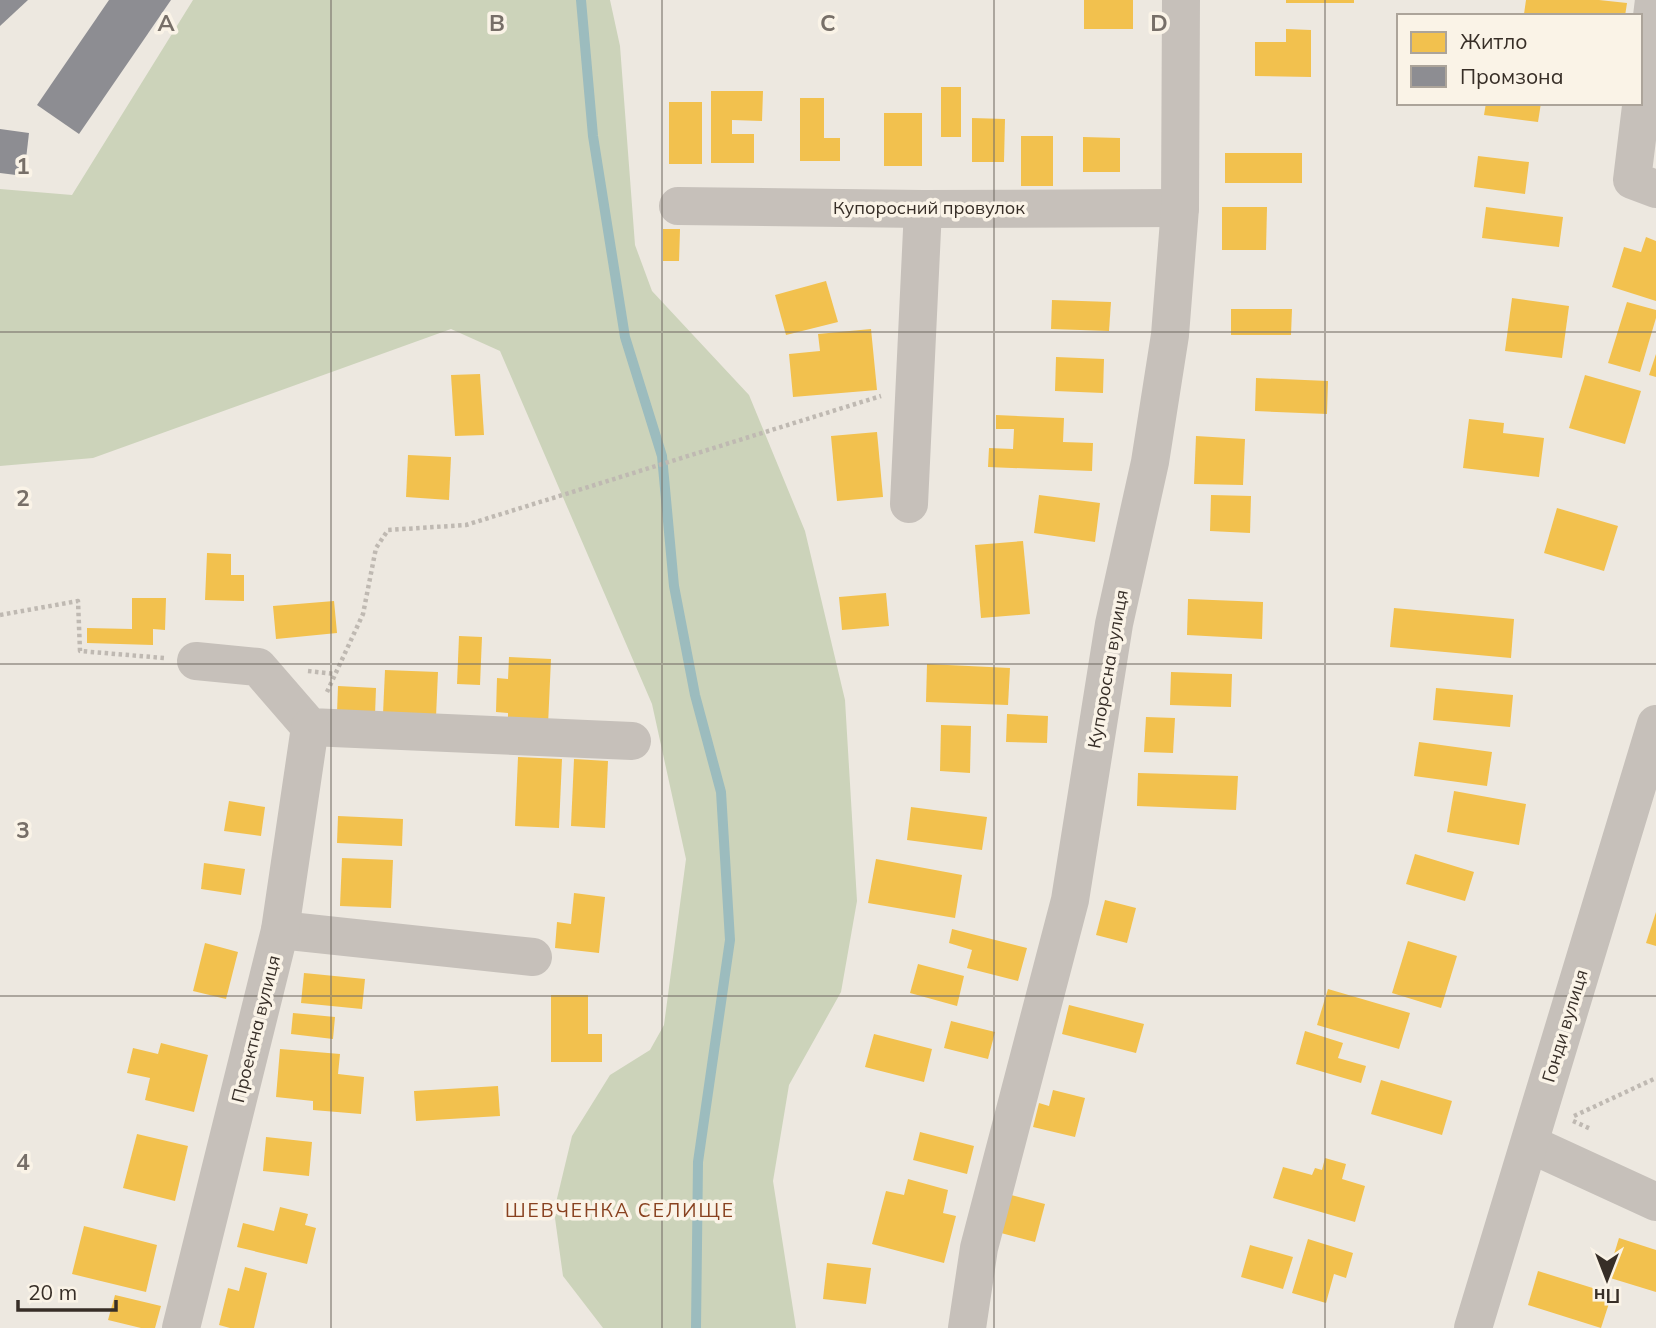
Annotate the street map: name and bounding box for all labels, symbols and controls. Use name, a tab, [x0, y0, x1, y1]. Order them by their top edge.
text: A	[157, 8, 175, 37]
text: B	[489, 8, 505, 37]
text: C	[820, 8, 836, 37]
text: D	[1150, 8, 1168, 37]
legend	[1397, 14, 1642, 105]
text: Житло	[1460, 28, 1527, 54]
text: Промзона	[1460, 63, 1563, 89]
text: 1	[16, 151, 30, 180]
street label: Купоросний провулок	[833, 196, 1025, 219]
text: 2	[16, 483, 30, 512]
street label: Купоросна вулиця	[1082, 588, 1133, 750]
text: 3	[16, 815, 30, 844]
street label: Проектна вулиця	[226, 953, 285, 1105]
street label: Гонди вулиця	[1536, 967, 1593, 1085]
text: 4	[16, 1147, 30, 1176]
district label: ШЕВЧЕНКА СЕЛИЩЕ	[505, 1198, 735, 1222]
north arrow	[1572, 1244, 1642, 1314]
scale bar	[18, 1268, 116, 1312]
text: 20 m	[28, 1279, 77, 1305]
text: Пн	[1594, 1284, 1620, 1308]

